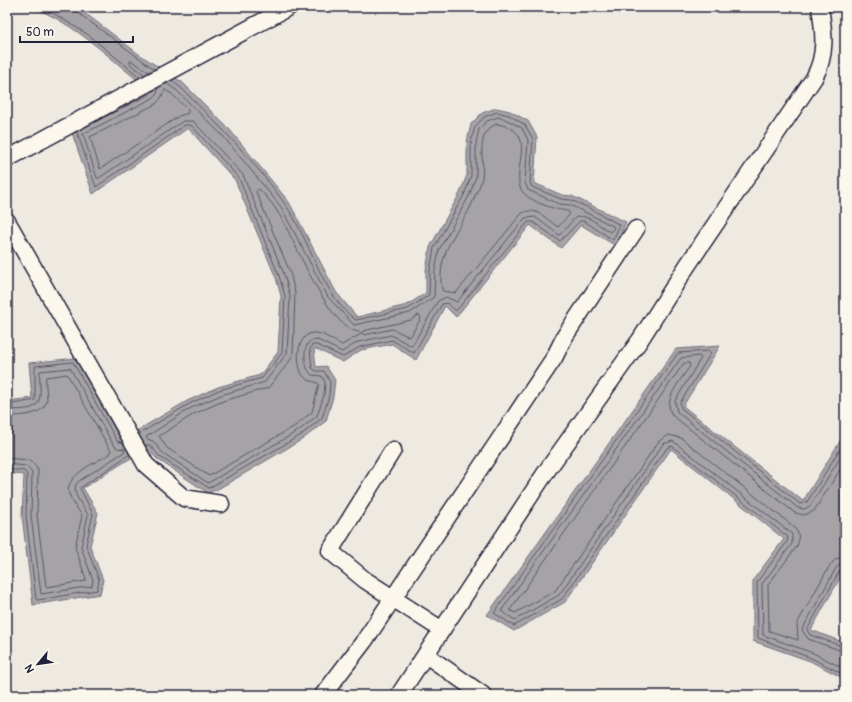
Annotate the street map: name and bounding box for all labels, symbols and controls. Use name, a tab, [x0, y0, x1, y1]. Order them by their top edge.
scale bar	[20, 18, 133, 44]
text: 50 m	[26, 25, 54, 40]
north arrow	[18, 644, 58, 684]
text: N	[22, 662, 37, 675]

